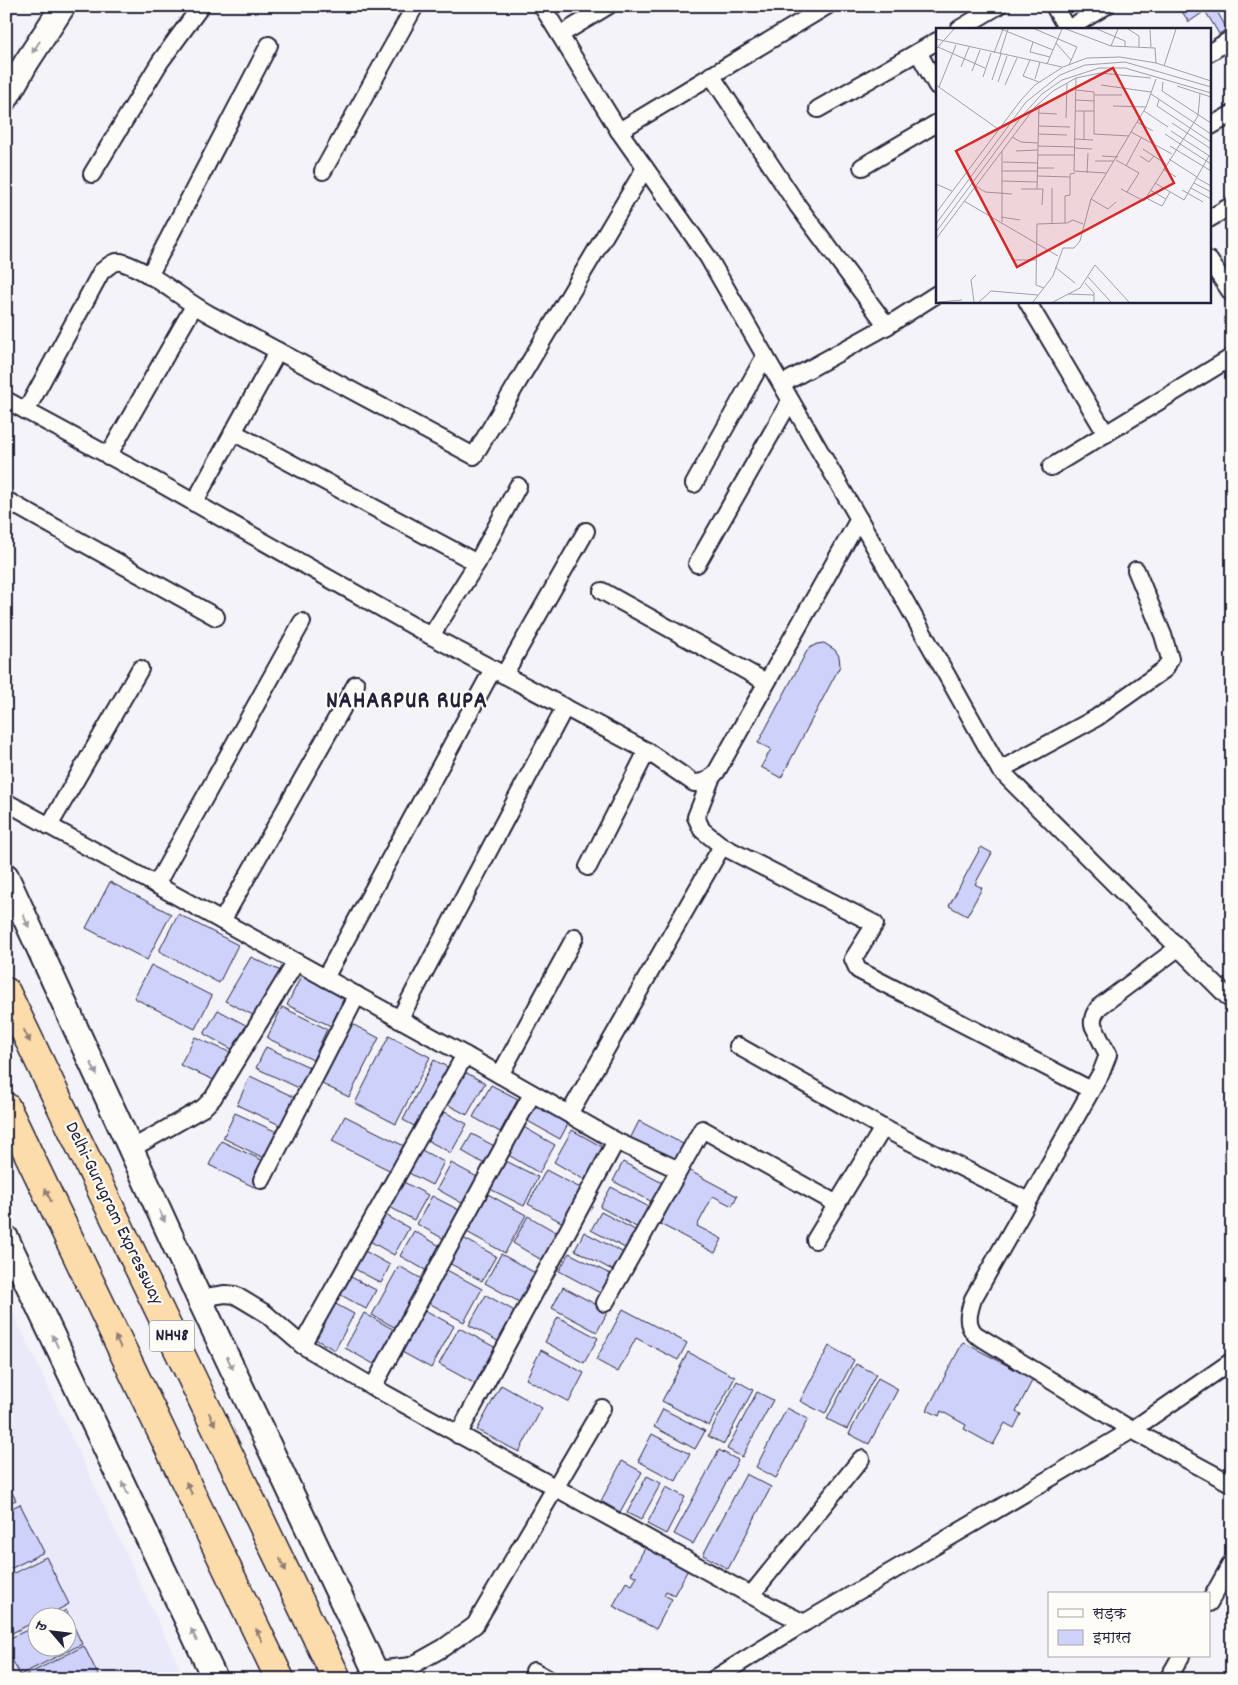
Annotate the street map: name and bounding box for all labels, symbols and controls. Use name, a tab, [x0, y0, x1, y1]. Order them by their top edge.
inset map	[936, 28, 1210, 302]
one-way arrow	[32, 41, 41, 54]
district label: NAHARPUR RUPA	[326, 685, 488, 719]
one-way arrow	[23, 914, 31, 928]
one-way arrow	[24, 1029, 32, 1043]
one-way arrow	[90, 1061, 98, 1076]
street label: Delhi-Gurugram Expressway	[57, 1118, 169, 1310]
one-way arrow	[44, 1188, 52, 1202]
one-way arrow	[158, 1209, 166, 1223]
road number: NH48	[150, 1320, 194, 1352]
one-way arrow	[51, 1334, 59, 1348]
one-way arrow	[114, 1334, 123, 1349]
one-way arrow	[226, 1356, 235, 1371]
one-way arrow	[208, 1412, 216, 1426]
one-way arrow	[120, 1481, 128, 1495]
one-way arrow	[184, 1481, 192, 1495]
one-way arrow	[279, 1558, 287, 1572]
legend	[1048, 1592, 1210, 1658]
text: सड़क	[1092, 1604, 1127, 1626]
north arrow	[28, 1608, 78, 1658]
text: उ	[31, 1618, 53, 1636]
one-way arrow	[190, 1628, 198, 1642]
one-way arrow	[254, 1628, 262, 1642]
text: इमारत	[1092, 1628, 1132, 1650]

